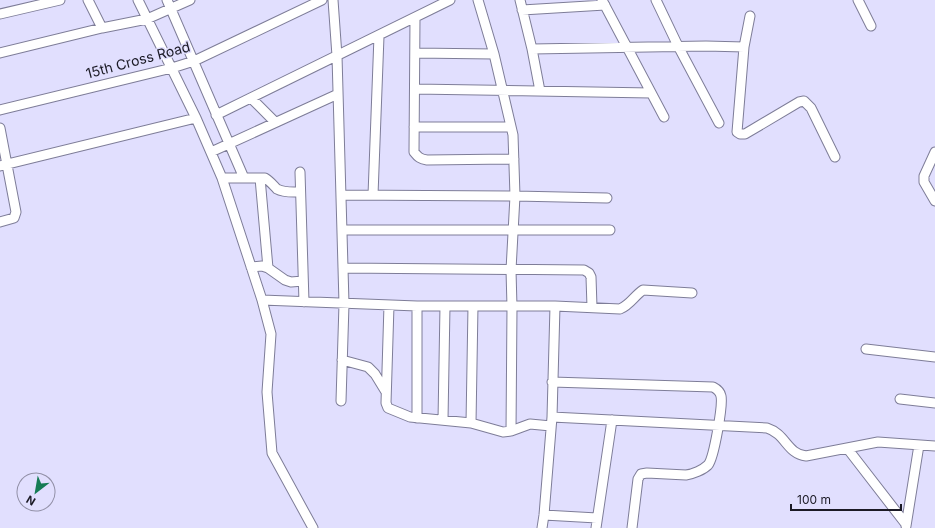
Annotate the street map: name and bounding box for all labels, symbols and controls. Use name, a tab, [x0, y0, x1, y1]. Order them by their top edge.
street label: 15th Cross Road	[84, 37, 192, 82]
north arrow	[16, 472, 56, 512]
scale bar	[791, 486, 901, 512]
text: N	[24, 492, 38, 509]
text: 100 m	[797, 492, 831, 507]

